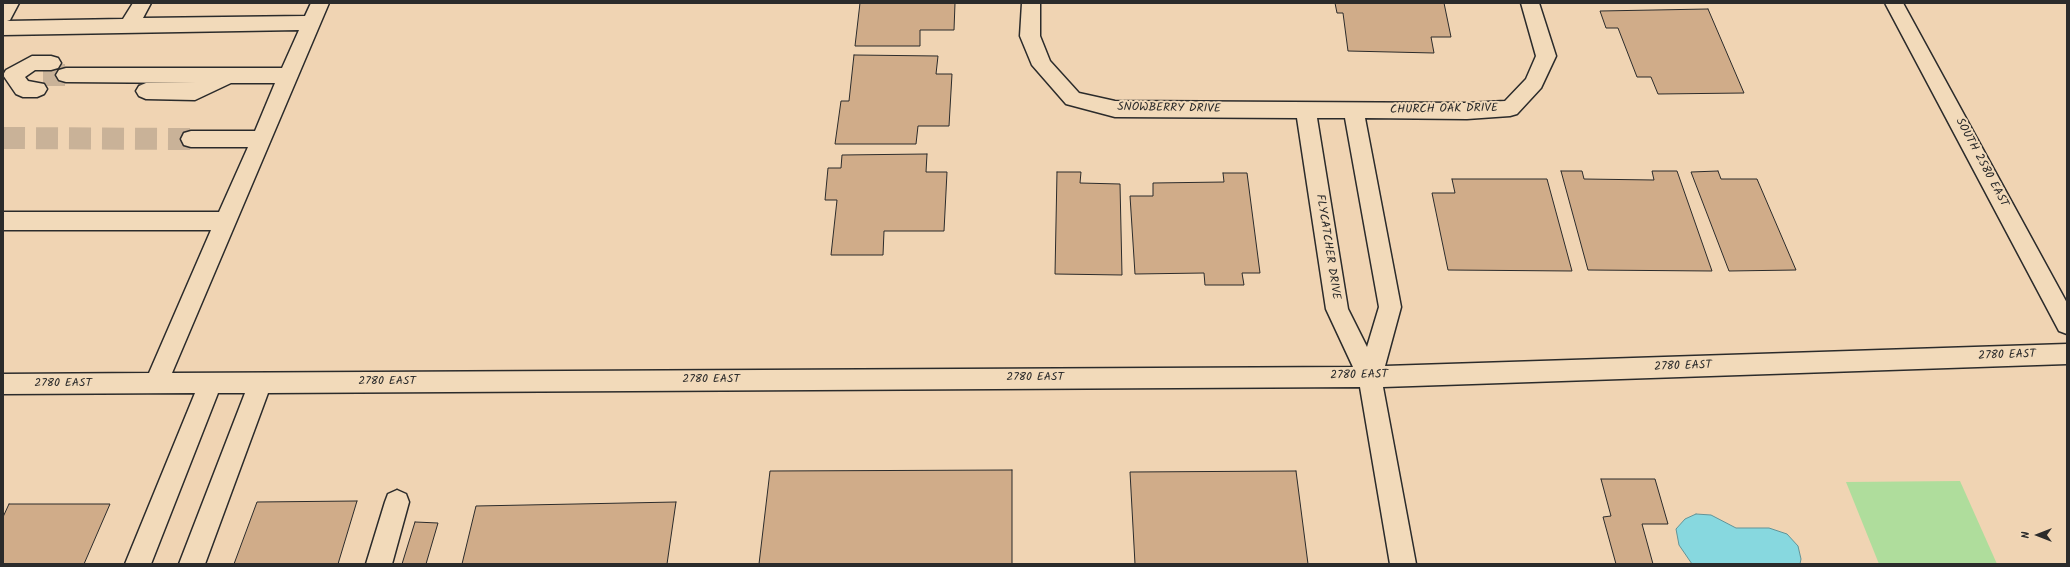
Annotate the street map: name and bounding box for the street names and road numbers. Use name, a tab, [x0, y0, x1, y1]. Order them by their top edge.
street label: SNOWBERRY DRIVE	[1117, 101, 1221, 117]
street label: CHURCH OAK DRIVE	[1390, 102, 1498, 118]
street label: SOUTH 2580 EAST	[1951, 116, 2011, 210]
street label: FLYCATCHER DRIVE	[1312, 193, 1342, 301]
street label: 2780 EAST	[1978, 348, 2036, 364]
street label: 2780 EAST	[1654, 359, 1712, 375]
street label: 2780 EAST	[1330, 368, 1388, 384]
street label: 2780 EAST	[1006, 371, 1064, 385]
street label: 2780 EAST	[682, 373, 740, 387]
street label: 2780 EAST	[358, 375, 416, 389]
street label: 2780 EAST	[34, 377, 92, 391]

